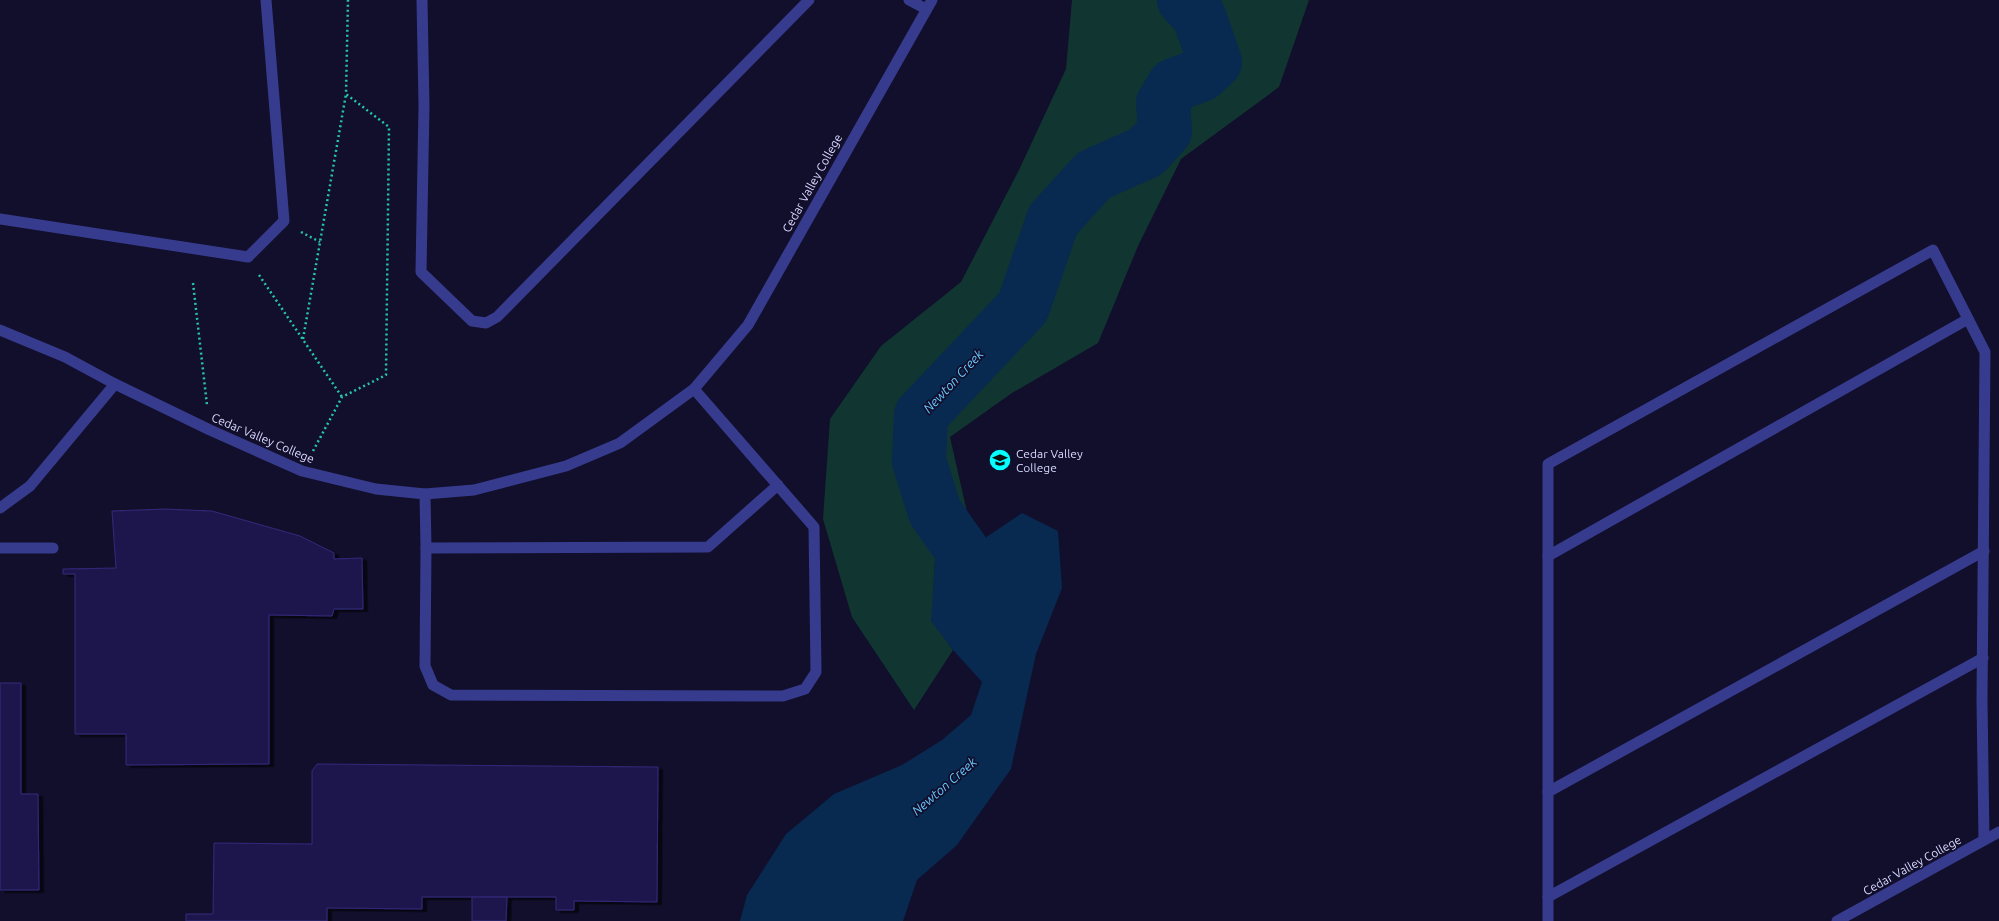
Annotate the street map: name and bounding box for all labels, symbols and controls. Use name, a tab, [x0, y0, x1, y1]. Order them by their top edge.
street label: Cedar Valley College	[780, 132, 844, 234]
water label: Newton Creek	[920, 346, 986, 415]
street label: Cedar Valley College	[210, 410, 316, 466]
school or university icon: Cedar Valley College	[987, 447, 1013, 473]
place label: Cedar Valley College	[1016, 447, 1083, 474]
water label: Newton Creek	[909, 754, 979, 818]
street label: Cedar Valley College	[1861, 833, 1963, 897]

